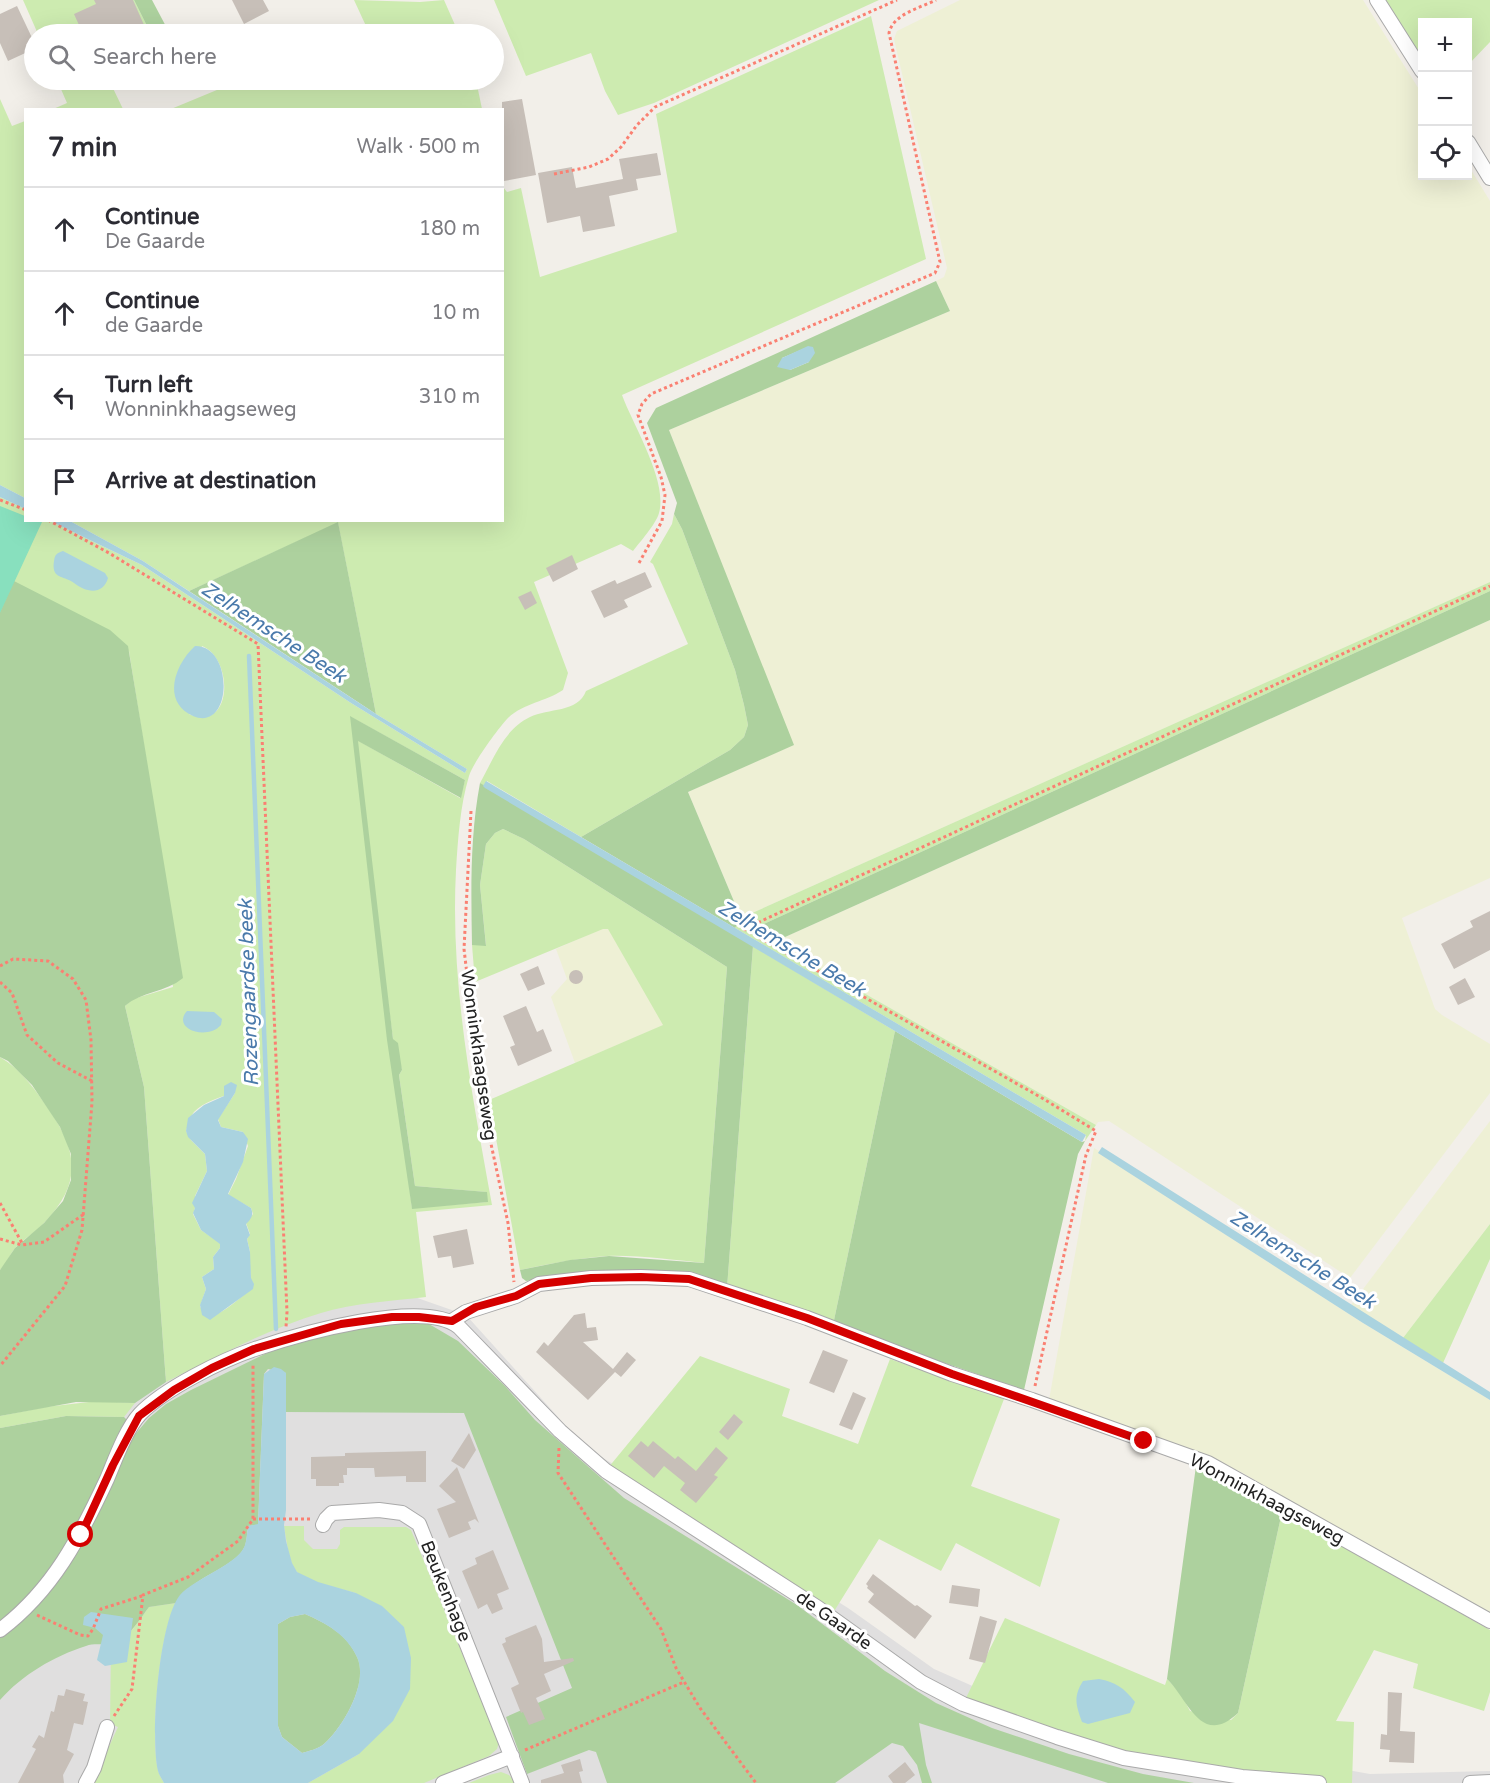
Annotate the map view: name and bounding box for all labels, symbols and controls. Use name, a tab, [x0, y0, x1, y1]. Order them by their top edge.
map controls	[1418, 18, 1472, 180]
button: +	[1418, 18, 1472, 72]
search box	[24, 24, 504, 90]
icon: search	[45, 41, 78, 74]
text: Search here	[93, 44, 217, 70]
button: −	[1418, 72, 1472, 126]
button: locate	[1418, 126, 1472, 180]
text: 7 min	[48, 132, 117, 163]
text: Walk · 500 m	[357, 135, 480, 159]
text: Continue	[105, 204, 200, 230]
icon: ahead	[48, 213, 81, 246]
text: 180 m	[419, 217, 480, 241]
text: De Gaarde	[105, 230, 205, 254]
text: Continue	[105, 288, 200, 314]
icon: ahead	[48, 297, 81, 330]
text: 10 m	[431, 301, 480, 325]
text: de Gaarde	[105, 314, 203, 338]
text: Turn left	[105, 372, 193, 398]
icon: left	[48, 381, 81, 414]
text: 310 m	[419, 385, 480, 409]
text: Wonninkhaagseweg	[105, 398, 297, 422]
icon: arrive	[48, 465, 81, 498]
text: Arrive at destination	[105, 468, 316, 494]
water label: Zelhemsche Beek	[197, 577, 352, 690]
water label: Zelhemsche Beek	[714, 896, 871, 1003]
water label: Rozengaardse beek	[234, 897, 264, 1087]
street label: Wonninkhaagseweg	[456, 968, 502, 1142]
water label: Zelhemsche Beek	[1225, 1205, 1381, 1315]
route end	[1130, 1427, 1156, 1453]
street label: Wonninkhaagseweg	[1186, 1449, 1348, 1549]
route start	[67, 1521, 93, 1547]
street label: Beukenhage	[416, 1537, 476, 1645]
street label: de Gaarde	[792, 1586, 876, 1654]

